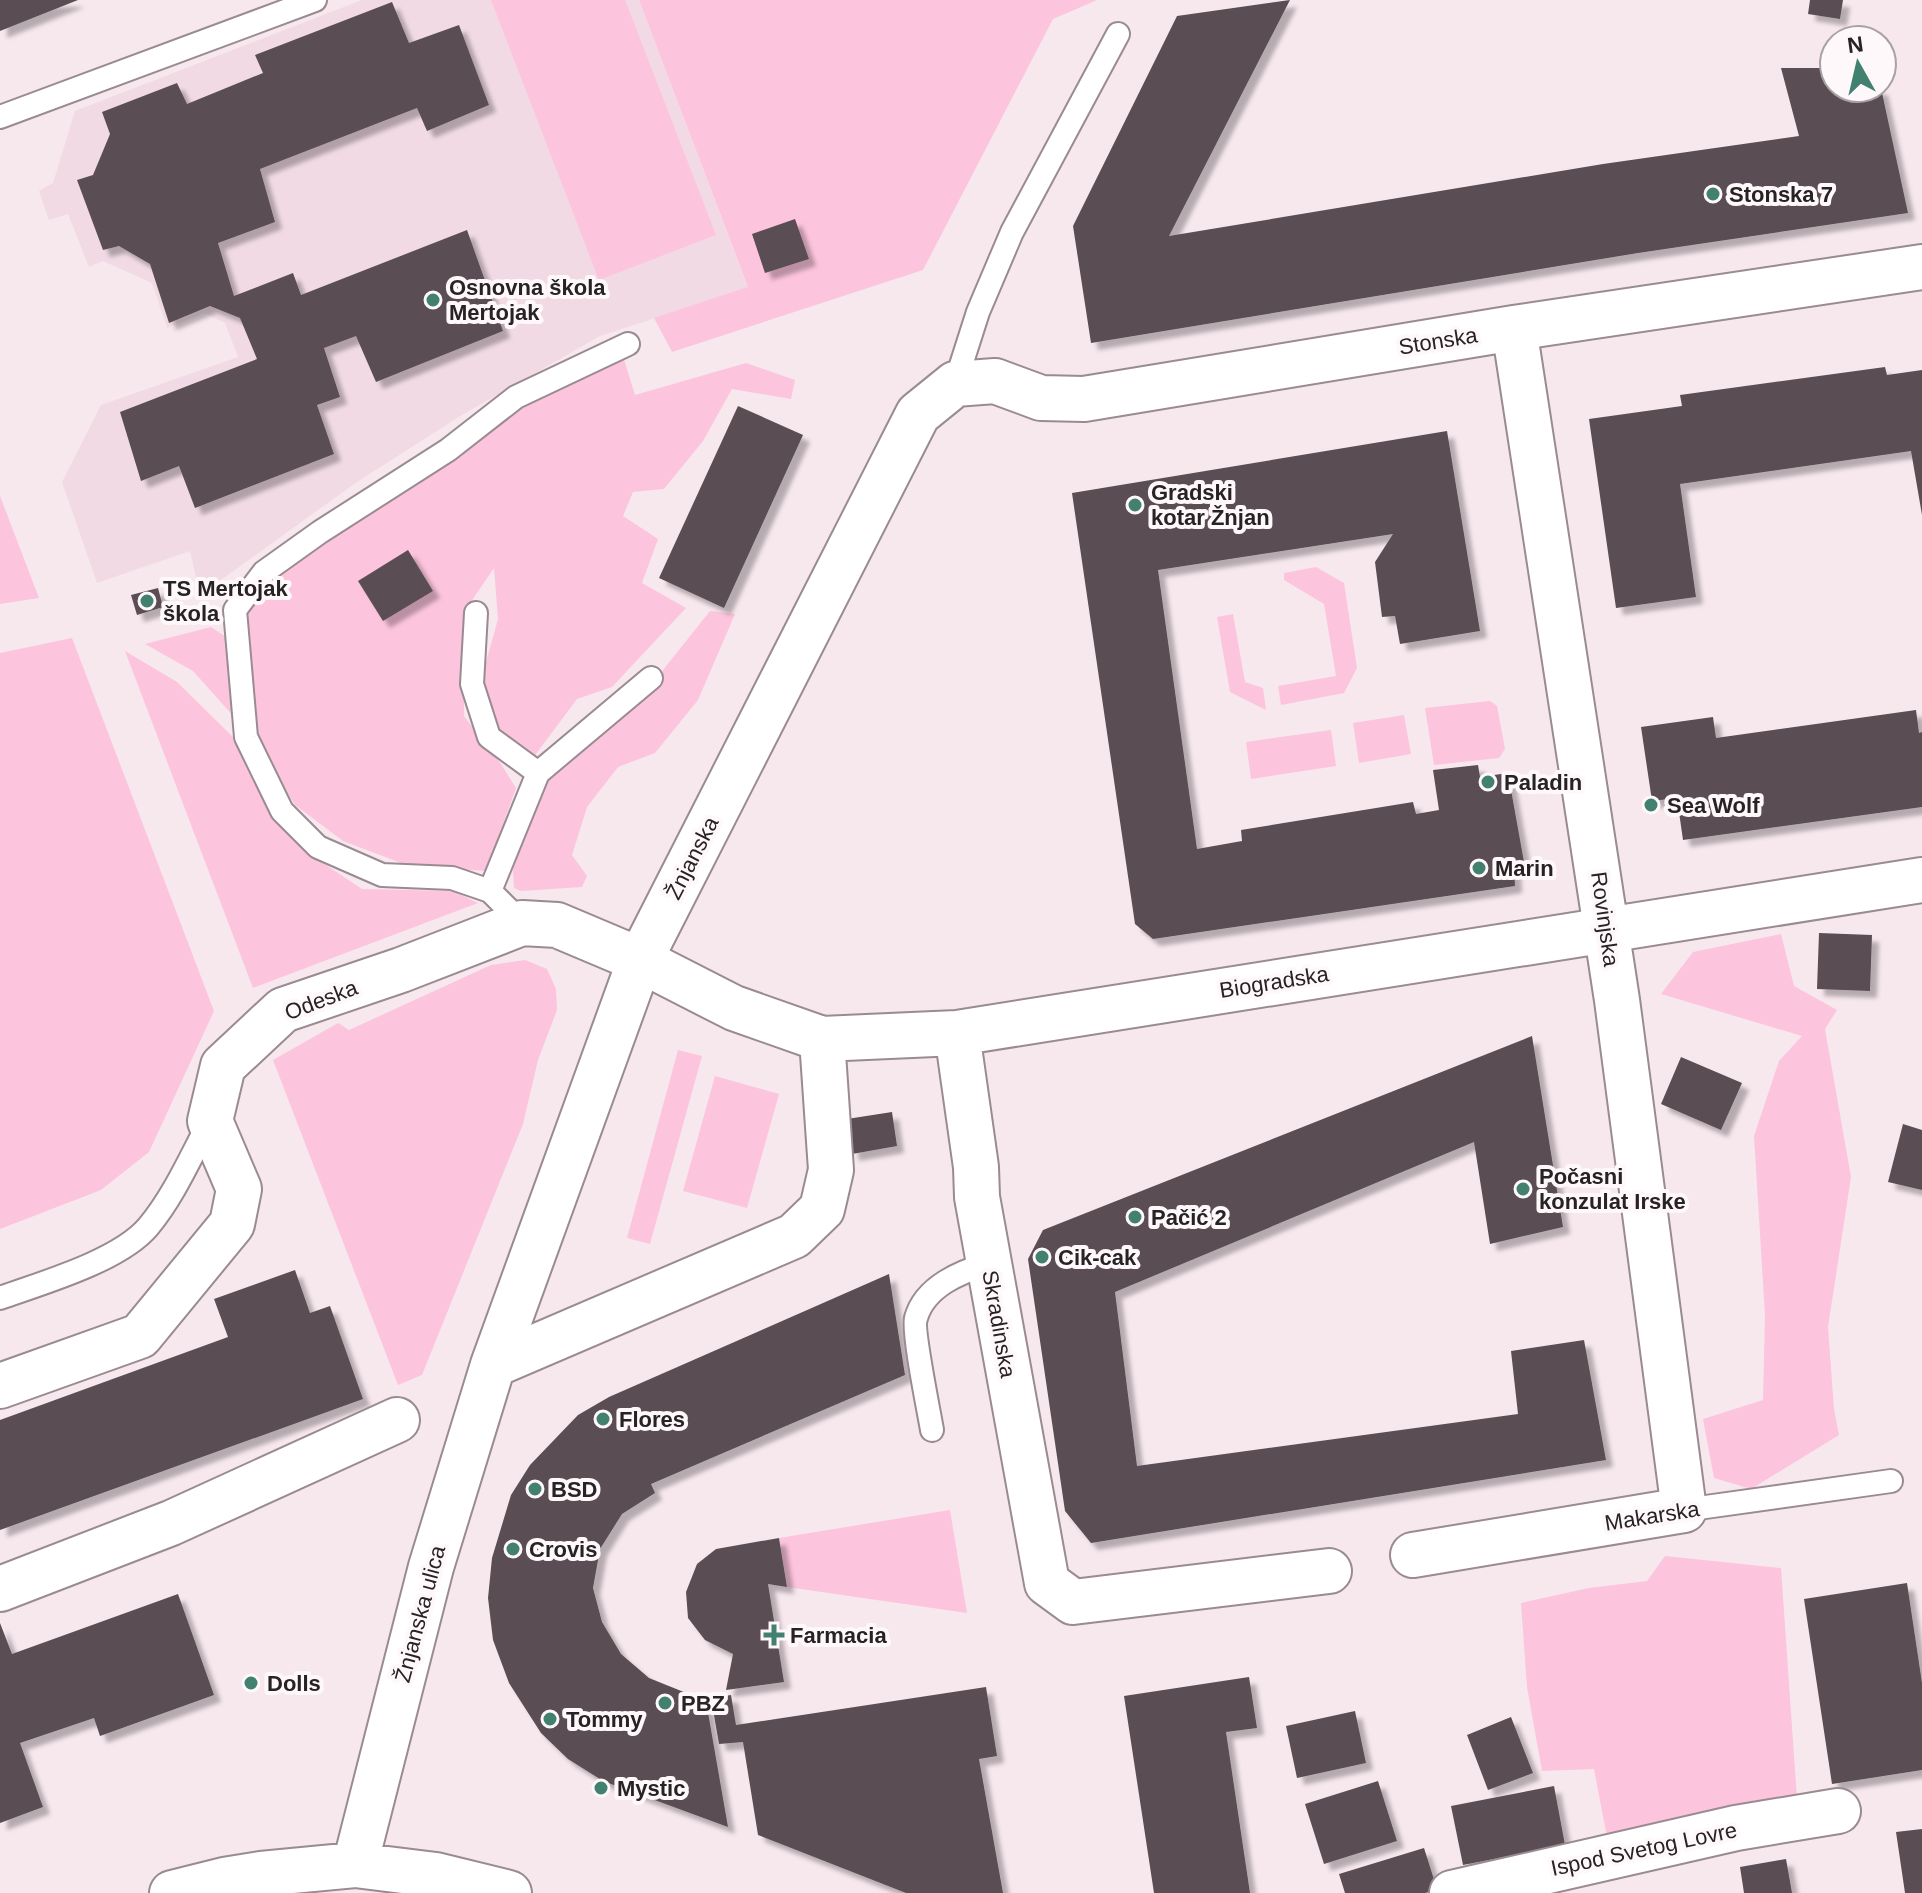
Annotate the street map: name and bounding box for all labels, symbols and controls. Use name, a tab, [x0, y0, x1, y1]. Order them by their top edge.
north arrow	[1818, 24, 1898, 104]
text: N	[1846, 31, 1865, 58]
place label: Stonska 7	[1729, 182, 1833, 207]
marker: Stonska 7	[1704, 185, 1722, 203]
place label: Osnovna škola Mertojak	[449, 275, 606, 325]
marker: Osnovna škola Mertojak	[424, 291, 442, 309]
street label: Stonska	[1397, 322, 1480, 360]
place label: Gradski kotar Žnjan	[1151, 480, 1270, 530]
marker: Gradski kotar Žnjan	[1126, 496, 1144, 514]
place label: TS Mertojak škola	[163, 576, 288, 626]
marker: TS Mertojak škola	[138, 592, 156, 610]
place label: Paladin	[1504, 770, 1582, 795]
marker: Paladin	[1479, 773, 1497, 791]
place label: Sea Wolf	[1667, 793, 1760, 818]
marker: Sea Wolf	[1642, 796, 1660, 814]
street label: Žnjanska	[661, 812, 724, 903]
place label: Marin	[1495, 856, 1554, 881]
marker: Marin	[1470, 859, 1488, 877]
street label: Rovinjska	[1586, 870, 1624, 969]
street label: Biogradska	[1218, 961, 1331, 1003]
street label: Odeska	[281, 974, 362, 1025]
place label: Počasni konzulat Irske	[1539, 1164, 1686, 1214]
marker: Počasni konzulat Irske	[1514, 1180, 1532, 1198]
place label: Pačić 2	[1151, 1205, 1227, 1230]
marker: Pačić 2	[1126, 1208, 1144, 1226]
place label: Cik-cak	[1058, 1245, 1137, 1270]
marker: Cik-cak	[1033, 1248, 1051, 1266]
street label: Skradinska	[977, 1268, 1021, 1381]
place label: Flores	[619, 1407, 685, 1432]
marker: Flores	[594, 1410, 612, 1428]
place label: BSD	[551, 1477, 597, 1502]
marker: BSD	[526, 1480, 544, 1498]
street label: Makarska	[1603, 1496, 1702, 1536]
place label: Crovis	[529, 1537, 597, 1562]
marker: Crovis	[504, 1540, 522, 1558]
street label: Žnjanska ulica	[390, 1542, 450, 1685]
place label: Farmacia	[790, 1623, 887, 1648]
marker: Farmacia	[765, 1626, 783, 1644]
place label: Dolls	[267, 1671, 321, 1696]
marker: Dolls	[242, 1674, 260, 1692]
place label: PBZ	[681, 1691, 725, 1716]
marker: PBZ	[656, 1694, 674, 1712]
place label: Tommy	[566, 1707, 643, 1732]
marker: Tommy	[541, 1710, 559, 1728]
place label: Mystic	[617, 1776, 685, 1801]
marker: Mystic	[592, 1779, 610, 1797]
street label: Ispod Svetog Lovre	[1549, 1817, 1739, 1881]

